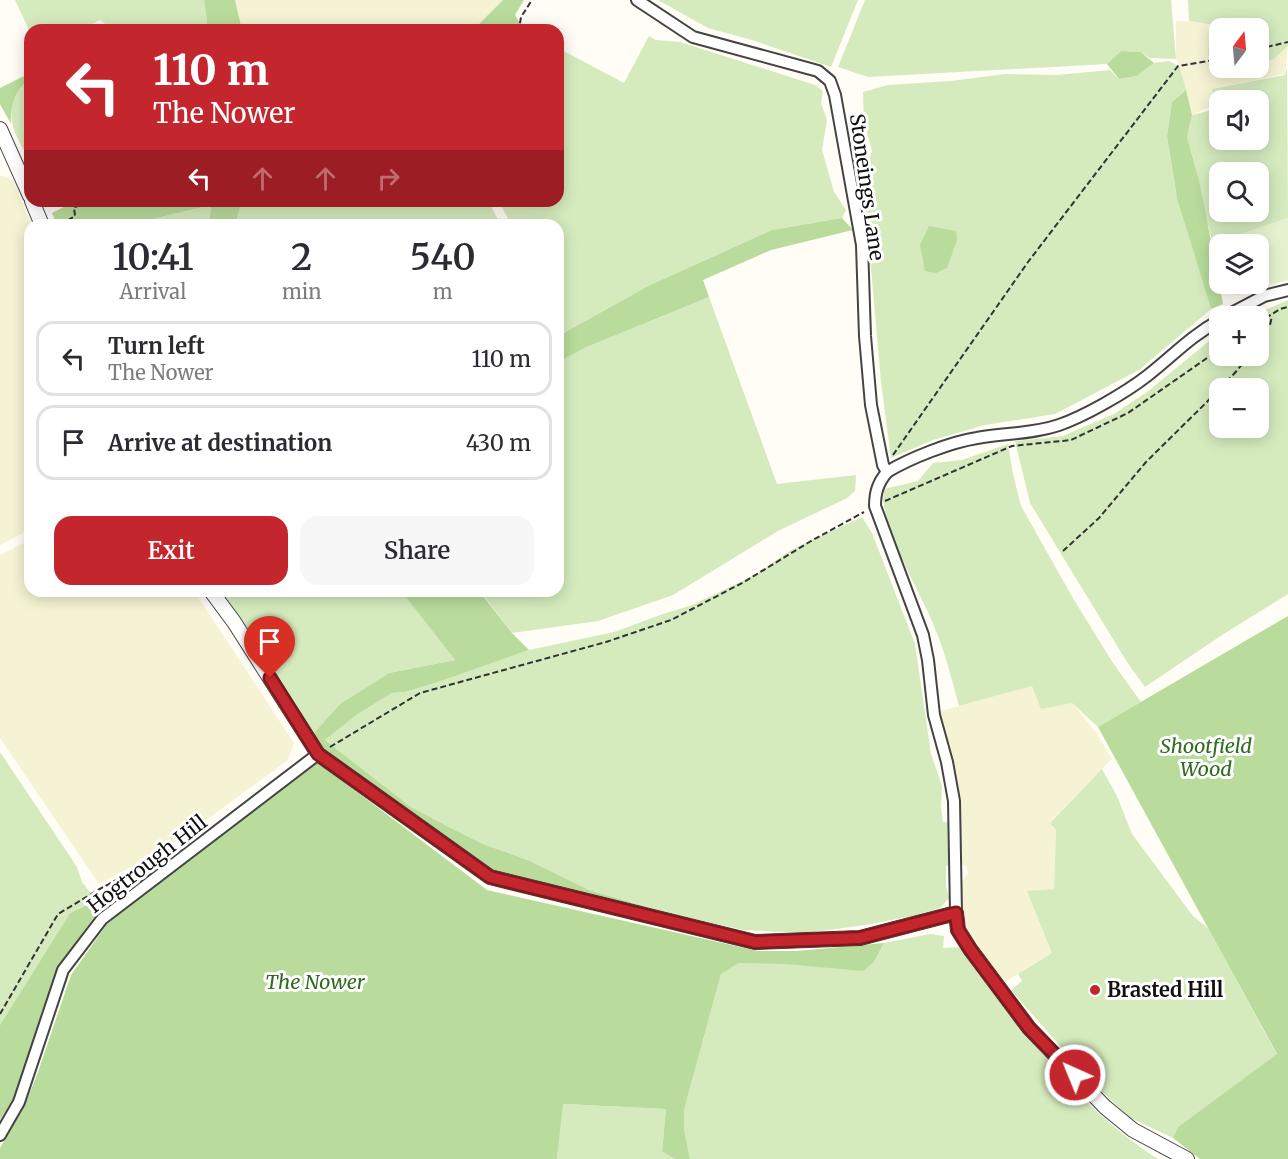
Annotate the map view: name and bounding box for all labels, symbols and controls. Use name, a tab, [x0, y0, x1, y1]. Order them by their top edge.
north arrow	[1209, 18, 1269, 78]
map controls	[1209, 18, 1269, 438]
text: 110 m	[153, 44, 269, 96]
icon: left	[54, 48, 132, 126]
button: sound	[1209, 90, 1269, 150]
text: The Nower	[153, 96, 295, 130]
street label: Stoneings Lane	[845, 112, 890, 262]
icon: left	[183, 162, 216, 195]
icon: ahead	[246, 162, 279, 195]
icon: ahead	[309, 162, 342, 195]
icon: right	[372, 162, 405, 195]
button: search	[1209, 162, 1269, 222]
button: layers	[1209, 234, 1269, 294]
text: 10:41	[112, 235, 194, 280]
text: 2	[291, 235, 312, 280]
text: 540	[410, 235, 476, 280]
text: Arrival	[120, 279, 186, 304]
text: min	[282, 279, 322, 304]
text: m	[433, 279, 453, 304]
button: +	[1209, 306, 1269, 366]
text: Turn left	[108, 332, 205, 360]
icon: left	[57, 342, 90, 375]
text: 110 m	[472, 345, 531, 373]
text: The Nower	[108, 360, 214, 385]
button: −	[1209, 378, 1269, 438]
icon: arrive	[57, 426, 90, 459]
text: Arrive at destination	[108, 429, 332, 457]
text: 430 m	[466, 429, 531, 457]
button: Exit	[54, 516, 288, 585]
button: Share	[300, 516, 534, 585]
pin	[244, 616, 295, 678]
icon: arrive	[253, 625, 286, 658]
park label: Shootfield Wood	[1160, 733, 1252, 781]
street label: Hogtrough Hill	[82, 809, 211, 918]
park label: The Nower	[265, 969, 366, 994]
place label: Brasted Hill	[1107, 977, 1224, 1002]
marker: Brasted Hill	[1088, 983, 1102, 997]
position arrow	[1043, 1043, 1107, 1107]

